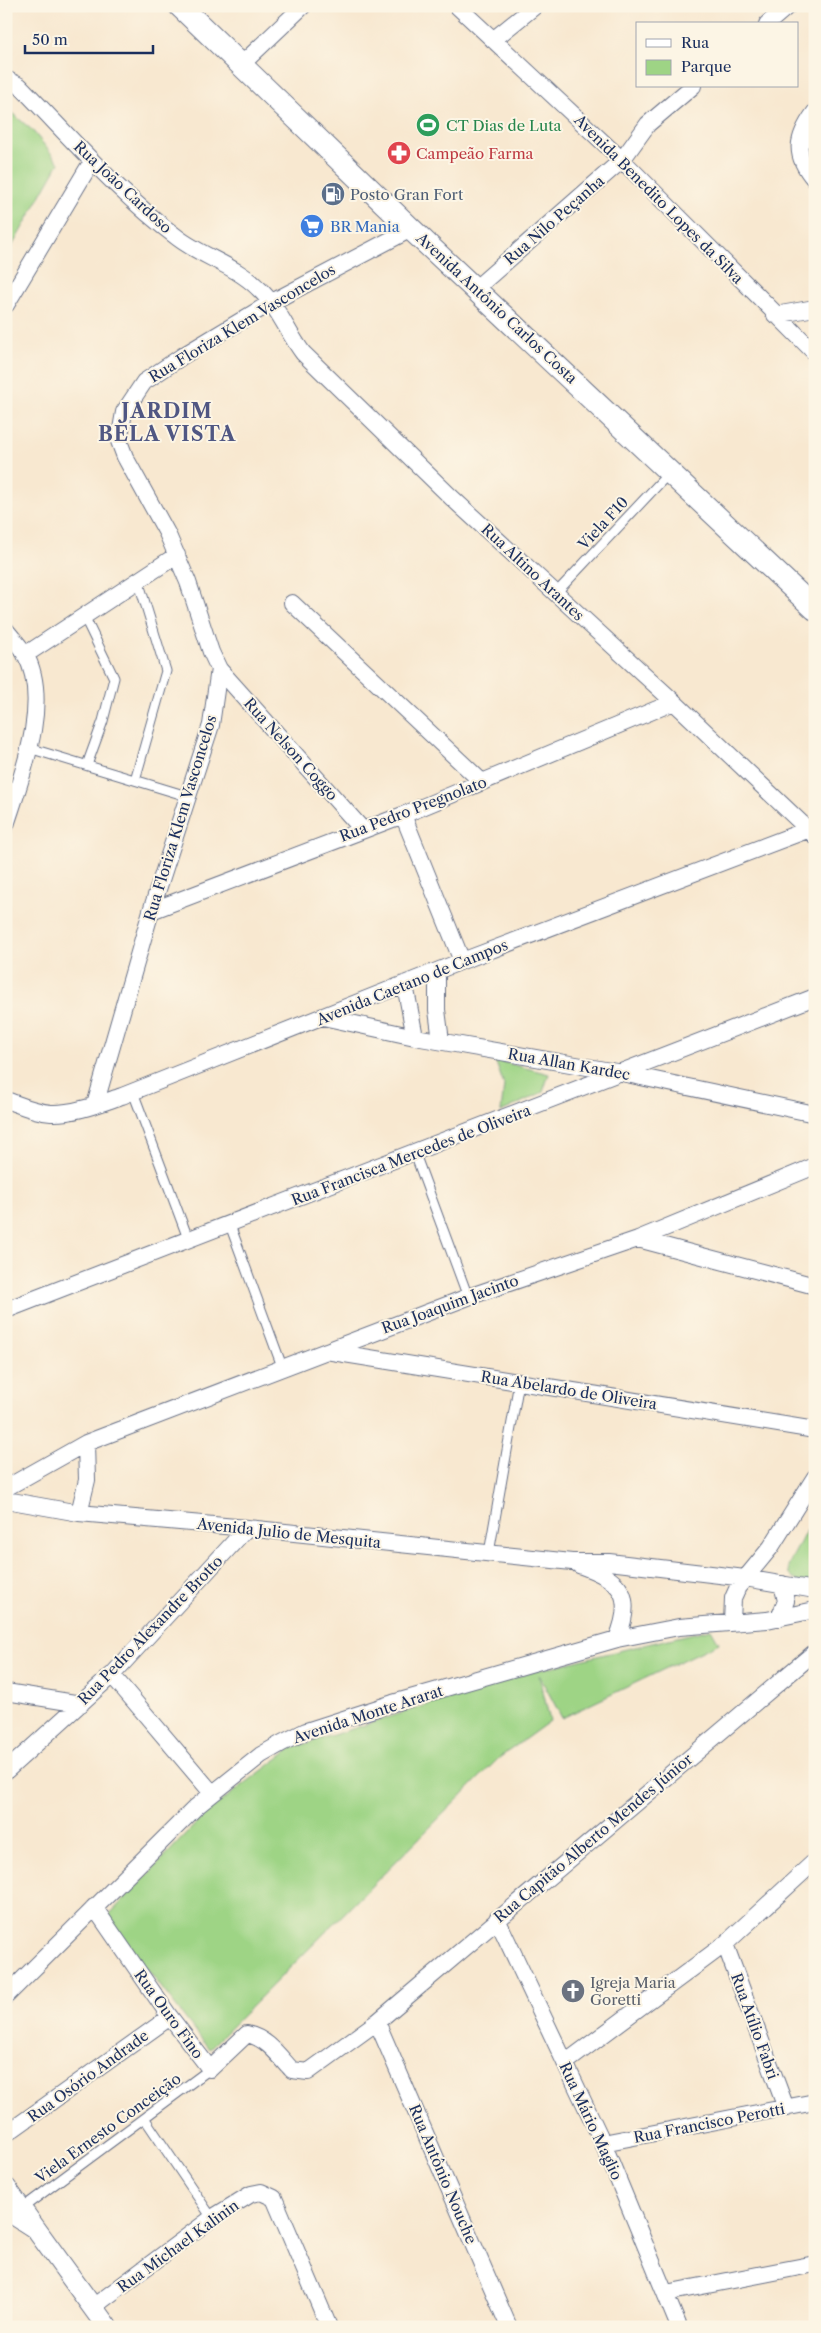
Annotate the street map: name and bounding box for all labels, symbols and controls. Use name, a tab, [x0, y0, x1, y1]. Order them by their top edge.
scale bar	[25, 22, 152, 54]
legend	[636, 22, 798, 88]
text: 50 m	[32, 30, 68, 49]
text: Rua	[681, 33, 709, 52]
text: Parque	[681, 57, 731, 76]
street label: Avenida Benedito Lopes da Silva	[570, 110, 748, 288]
sports icon: CT Dias de Luta	[415, 112, 441, 138]
place label: CT Dias de Luta	[446, 116, 561, 135]
street label: Rua João Cardoso	[70, 137, 176, 237]
pharmacy icon: Campeão Farma	[386, 140, 412, 166]
place label: Campeão Farma	[416, 144, 534, 163]
street label: Rua Nilo Peçanha	[500, 171, 608, 269]
fuel station icon: Posto Gran Fort	[320, 181, 346, 207]
place label: Posto Gran Fort	[350, 185, 464, 204]
supermarket icon: BR Mania	[299, 213, 325, 239]
place label: BR Mania	[330, 217, 400, 236]
street label: Avenida Antônio Carlos Costa	[412, 228, 581, 388]
street label: Rua Floriza Klem Vasconcelos	[145, 260, 339, 386]
district label: JARDIM BELA VISTA	[98, 399, 236, 446]
street label: Viela F10	[573, 493, 632, 554]
street label: Rua Altino Arantes	[478, 519, 588, 625]
street label: Rua Nelson Coggo	[240, 694, 342, 804]
street label: Rua Floriza Klem Vasconcelos	[140, 713, 220, 923]
street label: Rua Pedro Pregnolato	[337, 772, 489, 846]
street label: Avenida Caetano de Campos	[313, 935, 510, 1030]
street label: Rua Allan Kardec	[506, 1044, 632, 1084]
street label: Rua Francisca Mercedes de Oliveira	[289, 1100, 534, 1210]
street label: Rua Joaquim Jacinto	[379, 1270, 521, 1338]
street label: Rua Abelardo de Oliveira	[479, 1367, 659, 1413]
street label: Avenida Julio de Mesquita	[195, 1514, 382, 1552]
street label: Rua Pedro Alexandre Brotto	[74, 1551, 226, 1709]
street label: Avenida Monte Ararat	[290, 1681, 446, 1747]
street label: Rua Capitão Alberto Mendes Júnior	[490, 1749, 697, 1927]
street label: Rua Ouro Fino	[130, 1966, 208, 2062]
street label: Rua Atílio Fabri	[727, 1970, 783, 2082]
place label: Igreja Maria Goretti	[590, 1973, 676, 2009]
church icon: Igreja Maria Goretti	[560, 1978, 586, 2004]
street label: Rua Osório Andrade	[24, 2026, 152, 2126]
street label: Rua Mário Maglio	[555, 2059, 627, 2183]
street label: Viela Ernesto Conceição	[31, 2069, 185, 2188]
street label: Rua Francisco Perotti	[632, 2099, 787, 2147]
street label: Rua Antônio Nouche	[405, 2101, 481, 2247]
street label: Rua Michael Kalinin	[114, 2195, 243, 2296]

